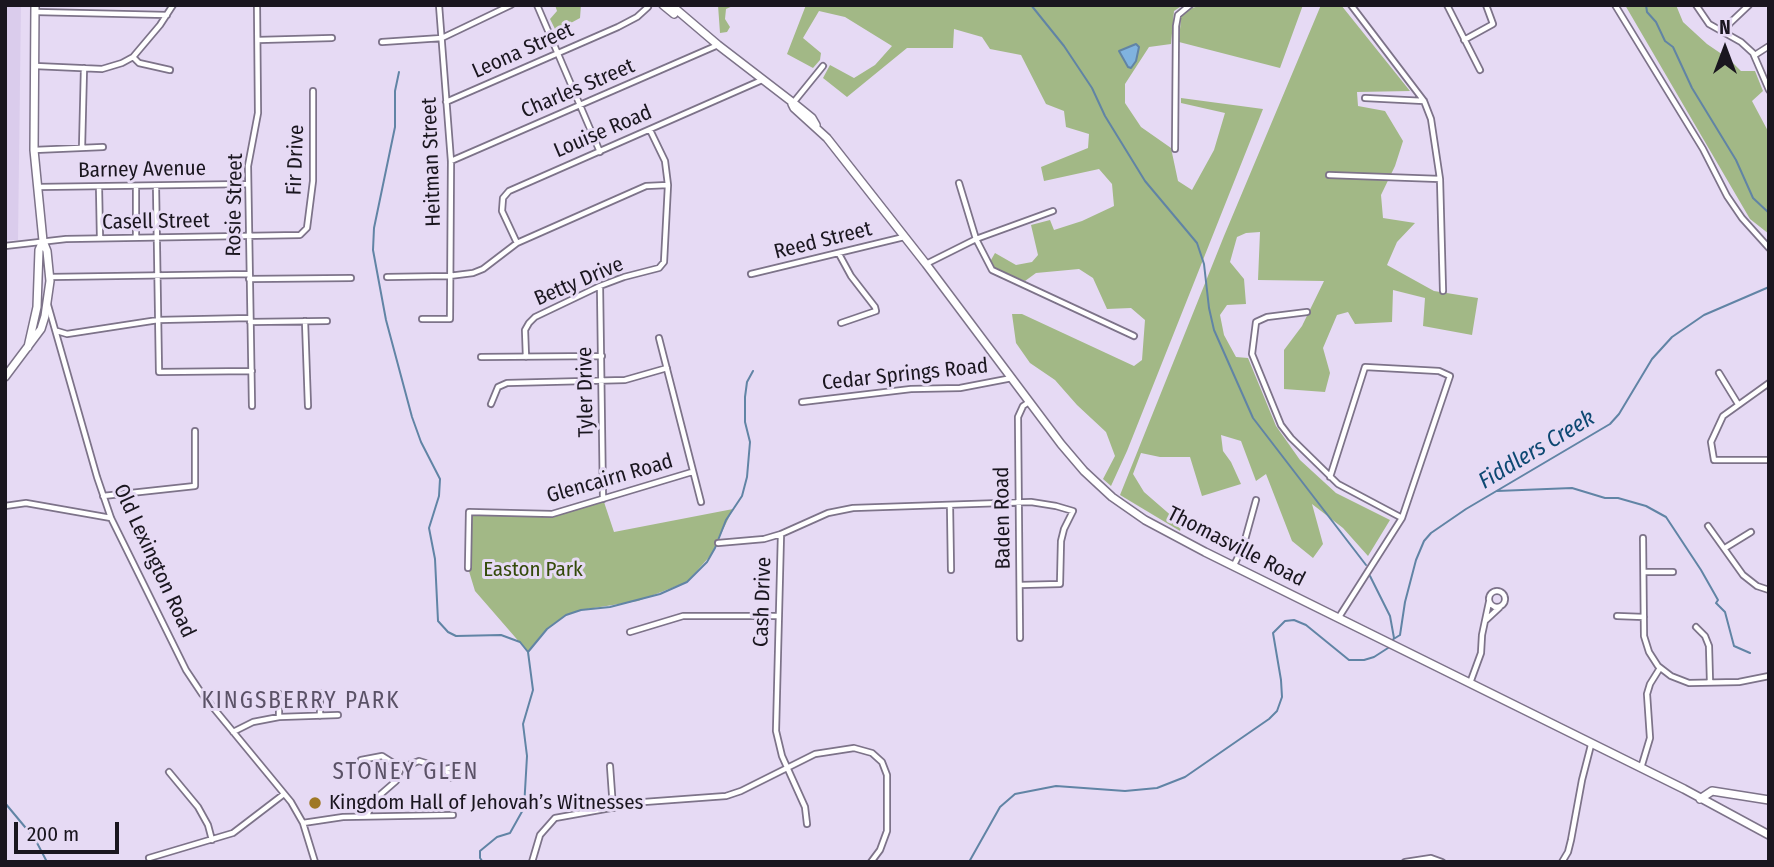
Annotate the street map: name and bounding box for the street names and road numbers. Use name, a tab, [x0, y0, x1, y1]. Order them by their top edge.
street label: Leona Street	[468, 17, 578, 85]
street label: Charles Street	[518, 54, 638, 124]
street label: Heitman Street	[417, 97, 447, 227]
street label: Louise Road	[550, 100, 656, 164]
street label: Fir Drive	[282, 124, 310, 196]
street label: Rosie Street	[221, 153, 249, 257]
street label: Barney Avenue	[78, 156, 206, 184]
street label: Casell Street	[102, 208, 210, 236]
street label: Reed Street	[772, 217, 874, 265]
street label: Betty Drive	[531, 252, 627, 312]
street label: Tyler Drive	[573, 346, 599, 438]
street label: Cedar Springs Road	[821, 354, 989, 396]
street label: Glencairn Road	[544, 449, 676, 509]
street label: Baden Road	[990, 466, 1016, 570]
street label: Old Lexington Road	[107, 480, 201, 642]
street label: Thomasville Road	[1163, 501, 1309, 593]
street label: Cash Drive	[749, 557, 777, 647]

